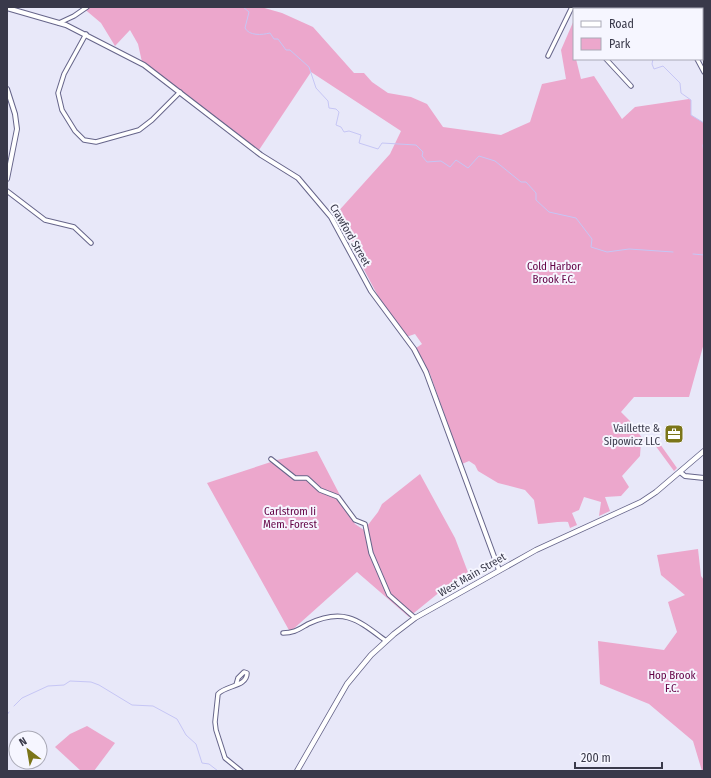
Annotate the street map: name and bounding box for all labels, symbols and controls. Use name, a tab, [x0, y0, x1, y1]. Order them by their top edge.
legend	[573, 8, 703, 60]
text: Road	[609, 17, 634, 31]
text: Park	[609, 37, 631, 51]
street label: Crawford Street	[327, 202, 373, 269]
park label: Cold Harbor Brook F.C.	[527, 260, 581, 286]
place label: Vaillette & Sipowicz LLC	[604, 422, 660, 448]
office icon: Vaillette & Sipowicz LLC	[663, 423, 685, 445]
park label: Carlstrom Ii Mem. Forest	[263, 505, 317, 531]
street label: West Main Street	[436, 550, 508, 600]
park label: Hop Brook F.C.	[648, 669, 696, 695]
north arrow	[8, 730, 48, 770]
text: N	[17, 735, 29, 749]
scale bar	[575, 744, 662, 770]
text: 200 m	[581, 751, 611, 765]

